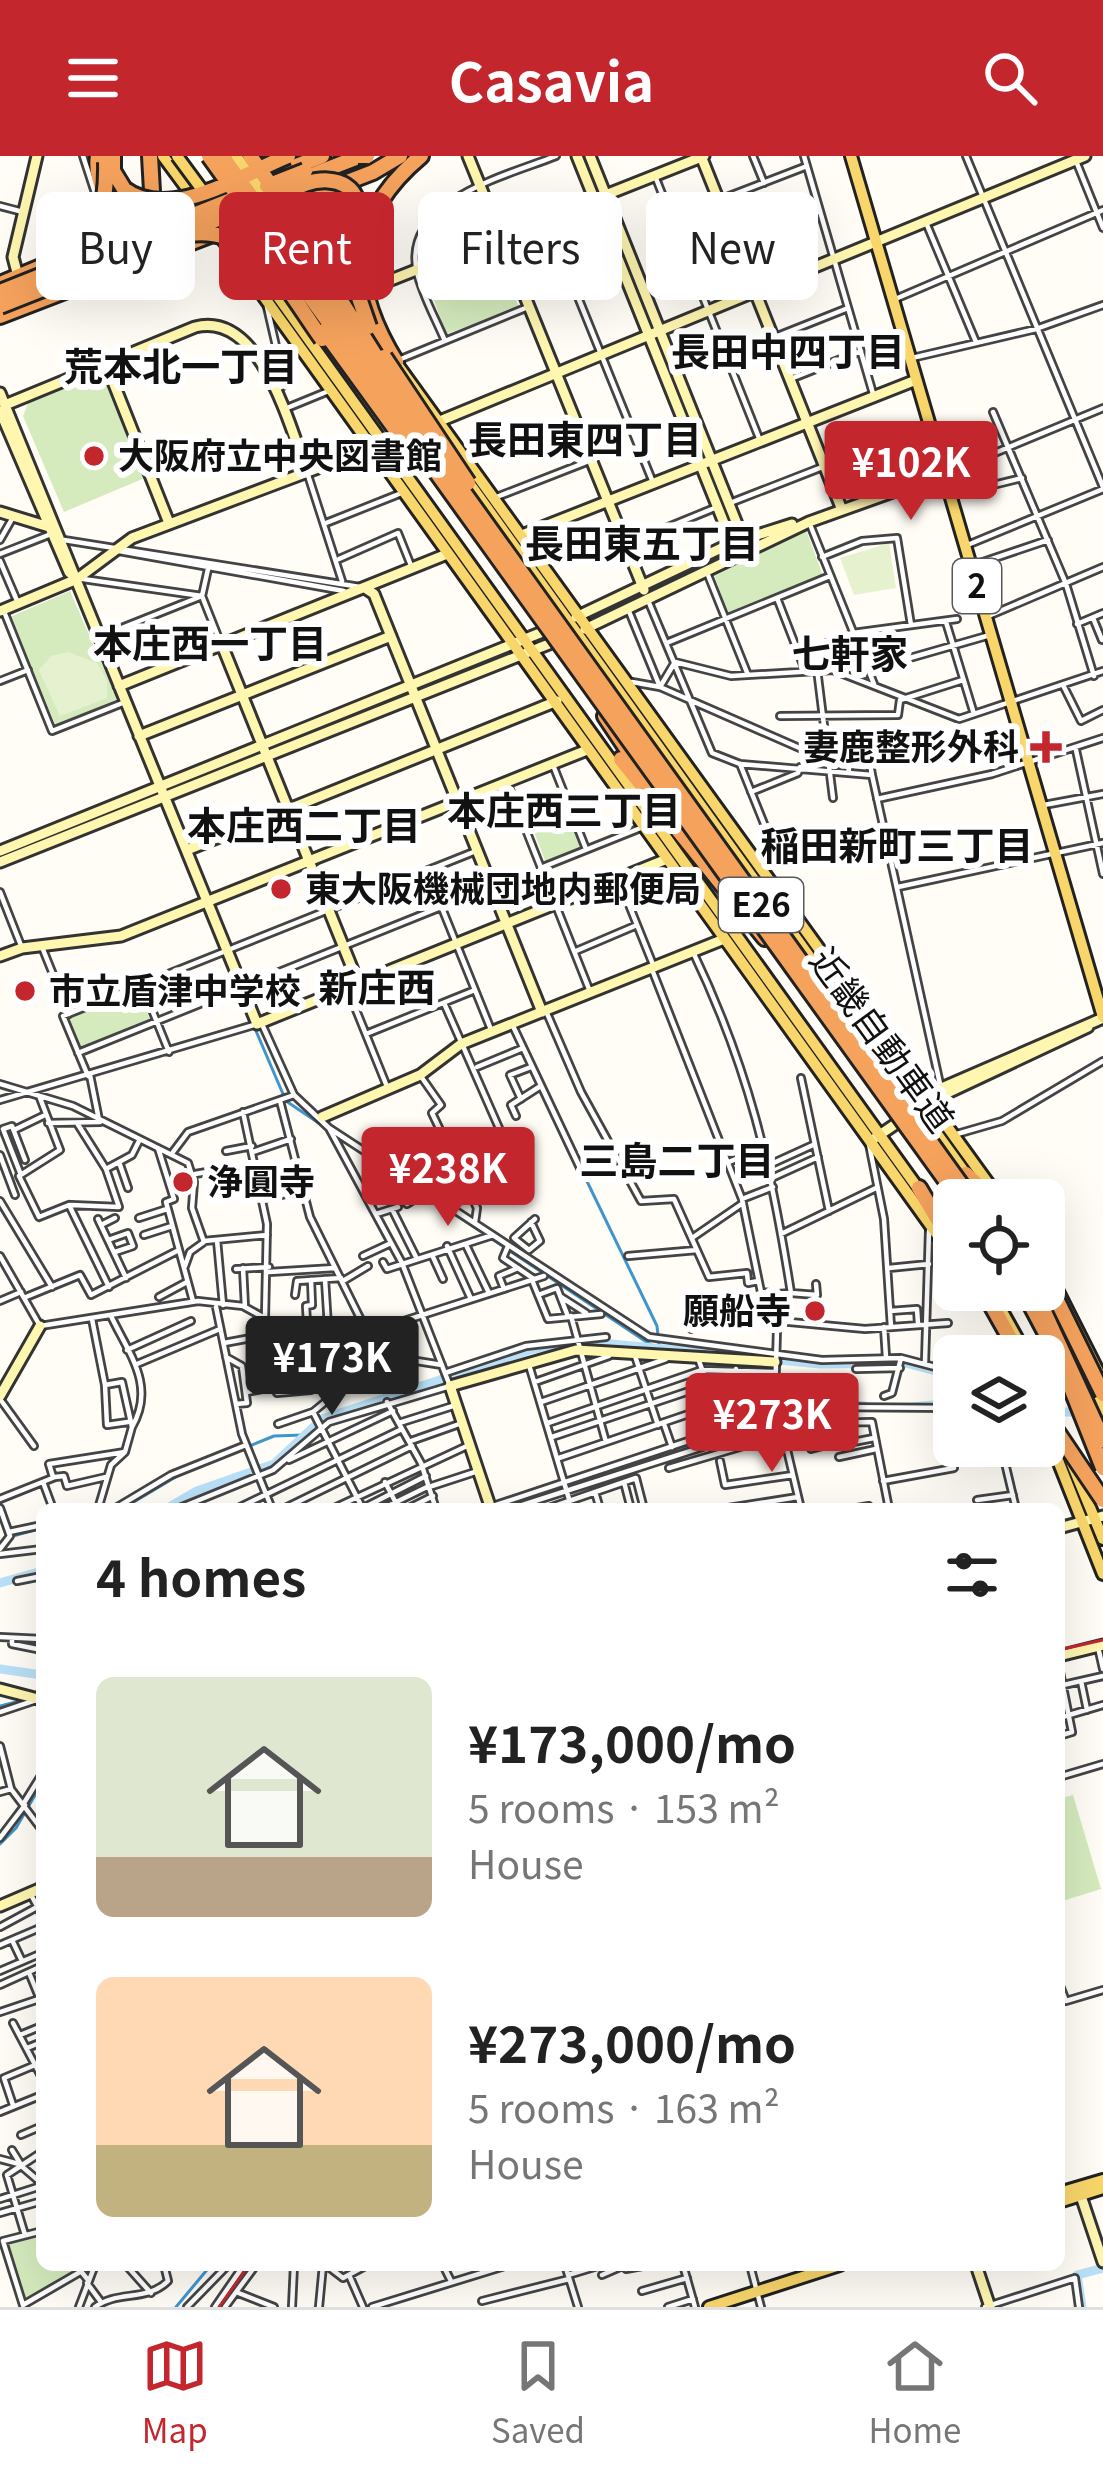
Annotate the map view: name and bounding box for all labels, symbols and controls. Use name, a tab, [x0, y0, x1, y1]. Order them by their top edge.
text: Casavia	[449, 39, 654, 118]
icon: menu	[60, 45, 126, 111]
icon: search	[977, 45, 1043, 111]
chip: Buy	[36, 192, 195, 300]
chip: Rent	[219, 192, 394, 300]
chip: Filters	[418, 192, 622, 300]
chip: New	[646, 192, 818, 300]
district label: 長田中四丁目	[671, 321, 905, 377]
district label: 荒本北一丁目	[64, 336, 298, 392]
district label: 長田東四丁目	[468, 409, 702, 465]
pin: ¥102K	[827, 421, 995, 523]
place label: 大阪府立中央図書館	[118, 427, 442, 479]
text: ¥102K	[852, 432, 970, 488]
marker: 大阪府立中央図書館	[81, 443, 107, 469]
district label: 長田東五丁目	[525, 513, 759, 569]
road number: 2	[953, 559, 1001, 613]
district label: 本庄西一丁目	[93, 613, 327, 669]
district label: 七軒家	[791, 623, 909, 679]
place label: 妻鹿整形外科	[803, 718, 1019, 770]
marker: 妻鹿整形外科	[1030, 731, 1062, 763]
district label: 本庄西三丁目	[447, 780, 681, 836]
district label: 本庄西二丁目	[187, 795, 421, 851]
district label: 稲田新町三丁目	[760, 815, 1034, 871]
place label: 東大阪機械団地内郵便局	[305, 860, 701, 912]
marker: 東大阪機械団地内郵便局	[268, 876, 294, 902]
road number: E26	[719, 878, 803, 932]
street label: 近畿自動車道	[800, 936, 969, 1141]
district label: 新庄西	[318, 957, 436, 1013]
place label: 市立盾津中学校	[49, 962, 301, 1014]
marker: 市立盾津中学校	[12, 978, 38, 1004]
pin: ¥238K	[364, 1127, 532, 1229]
district label: 三島二丁目	[579, 1130, 775, 1186]
text: ¥238K	[389, 1138, 507, 1194]
place label: 浄圓寺	[207, 1153, 315, 1205]
marker: 浄圓寺	[170, 1169, 196, 1195]
map controls	[933, 1179, 1065, 1467]
button: locate	[933, 1179, 1065, 1311]
place label: 願船寺	[683, 1282, 791, 1334]
marker: 願船寺	[802, 1298, 828, 1324]
pin: ¥173K	[248, 1316, 416, 1418]
text: ¥173K	[273, 1327, 391, 1383]
button: layers	[933, 1335, 1065, 1467]
pin: ¥273K	[688, 1373, 856, 1475]
text: ¥273K	[713, 1384, 831, 1440]
text: 4 homes	[96, 1538, 306, 1612]
icon: filters	[939, 1542, 1005, 1608]
text: ¥173,000/mo	[468, 1704, 796, 1778]
icon: home	[192, 1725, 336, 1869]
text: 5 rooms · 153 m²	[468, 1778, 780, 1834]
text: House	[468, 1834, 584, 1890]
text: ¥273,000/mo	[468, 2004, 796, 2078]
icon: home	[192, 2025, 336, 2169]
text: 5 rooms · 163 m²	[468, 2078, 780, 2134]
text: House	[468, 2134, 584, 2190]
tab: Map	[142, 2333, 208, 2453]
tab: Saved	[491, 2333, 585, 2453]
tab: Home	[868, 2333, 961, 2453]

